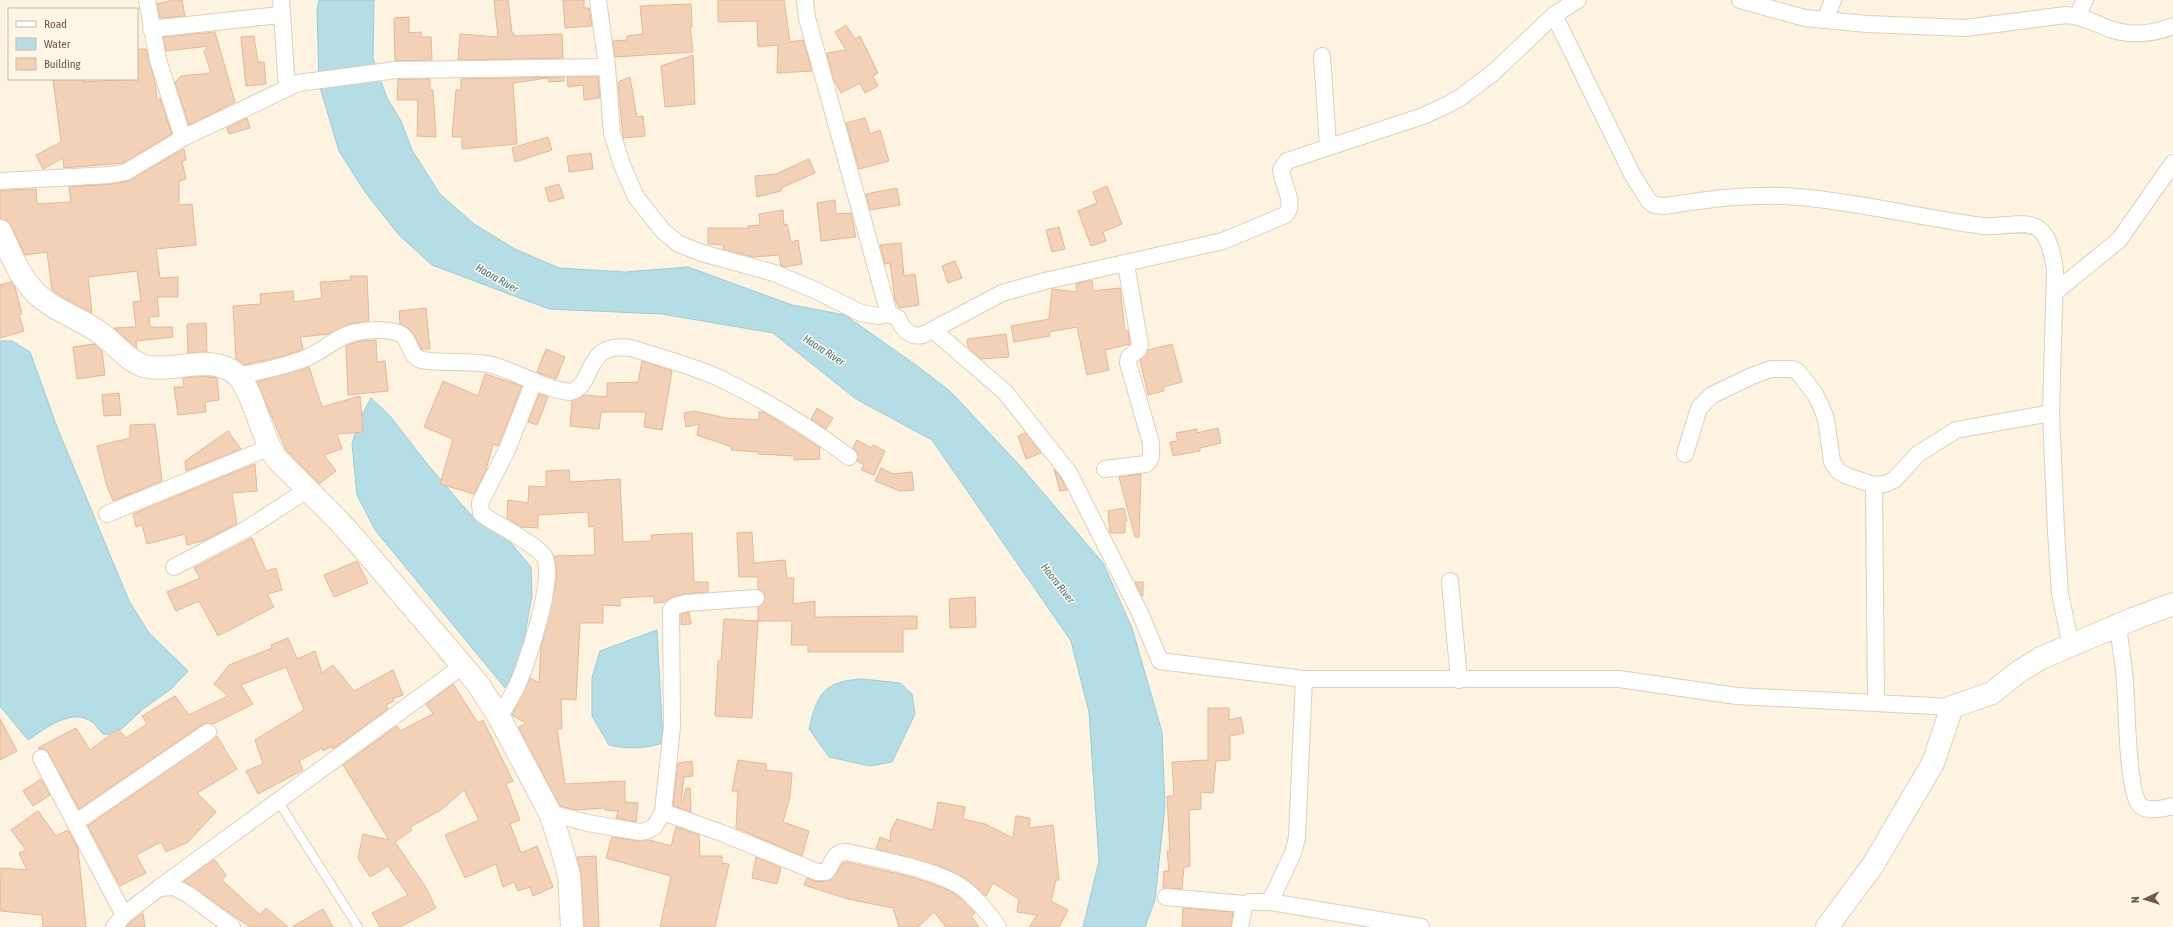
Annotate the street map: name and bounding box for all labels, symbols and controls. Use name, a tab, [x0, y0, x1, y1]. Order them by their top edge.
legend	[8, 8, 138, 80]
text: Road	[44, 17, 67, 31]
text: Water	[44, 37, 71, 51]
text: Building	[44, 57, 82, 71]
water label: Haora River	[474, 261, 521, 295]
water label: Haora River	[801, 332, 848, 368]
water label: Haora River	[1039, 561, 1078, 606]
north arrow	[2125, 879, 2165, 919]
text: N	[2129, 896, 2141, 903]

